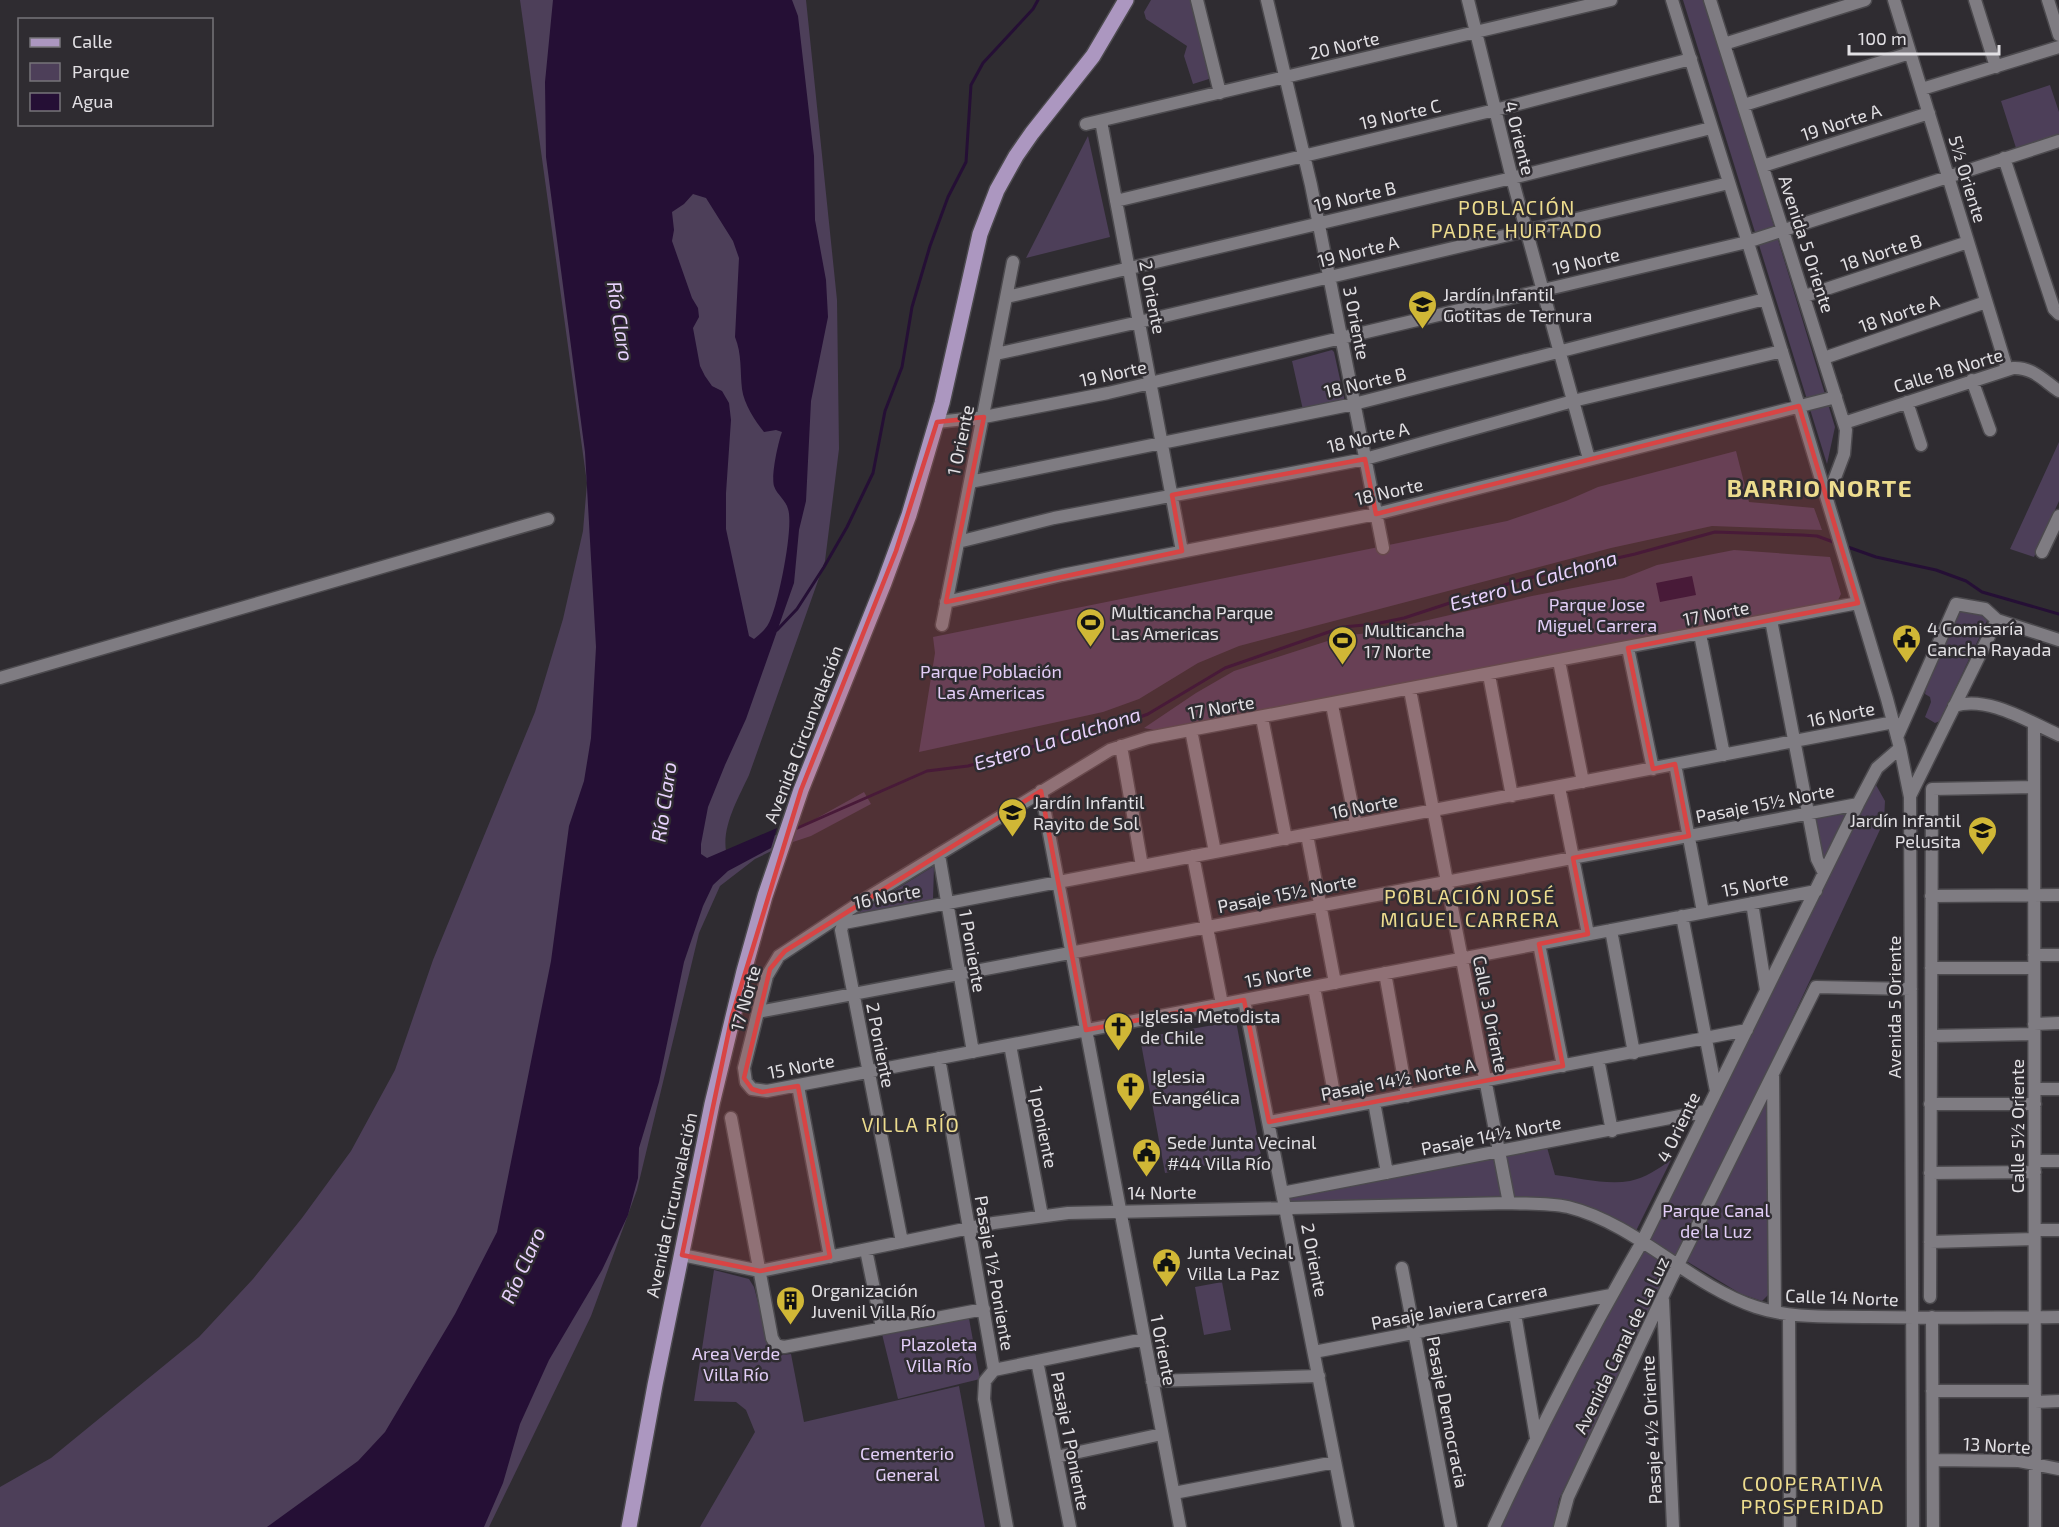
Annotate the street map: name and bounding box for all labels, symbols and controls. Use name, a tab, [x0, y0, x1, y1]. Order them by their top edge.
legend	[18, 18, 213, 126]
scale bar	[1849, 18, 1999, 56]
street label: 20 Norte	[1307, 26, 1381, 64]
text: 100 m	[1858, 27, 1907, 49]
text: Calle	[72, 30, 113, 52]
text: Parque	[72, 60, 130, 82]
text: Agua	[72, 90, 113, 112]
street label: 19 Norte C	[1357, 94, 1443, 134]
street label: 19 Norte A	[1798, 98, 1885, 145]
street label: 4 Oriente	[1500, 99, 1540, 177]
street label: 5½ Oriente	[1944, 133, 1992, 225]
street label: Avenida 5 Oriente	[1774, 173, 1840, 315]
street label: 19 Norte B	[1312, 176, 1398, 216]
district label: POBLACIÓN PADRE HURTADO	[1431, 195, 1603, 242]
street label: 18 Norte B	[1838, 229, 1924, 275]
street label: 19 Norte A	[1315, 230, 1402, 272]
street label: 19 Norte	[1550, 243, 1622, 279]
street label: 2 Oriente	[1135, 258, 1171, 336]
water label: Río Claro	[603, 279, 639, 363]
place label: Jardín Infantil Gotitas de Ternura	[1443, 283, 1592, 326]
street label: 3 Oriente	[1339, 284, 1375, 362]
school or university icon: Jardín Infantil Gotitas de Ternura	[1406, 288, 1438, 330]
street label: 18 Norte A	[1856, 289, 1943, 337]
street label: Calle 18 Norte	[1891, 343, 2005, 397]
street label: 19 Norte	[1077, 355, 1149, 391]
street label: 18 Norte B	[1322, 362, 1408, 402]
street label: 1 Oriente	[942, 403, 978, 477]
street label: 18 Norte A	[1325, 417, 1412, 457]
street label: 18 Norte	[1353, 473, 1425, 509]
district label: BARRIO NORTE	[1727, 473, 1913, 502]
water label: Estero La Calchona	[1446, 545, 1620, 615]
park label: Parque Jose Miguel Carrera	[1537, 593, 1657, 636]
street label: 17 Norte	[1681, 596, 1751, 630]
place label: Multicancha Parque Las Americas	[1111, 601, 1274, 644]
sports icon: Multicancha Parque Las Americas	[1074, 606, 1106, 648]
place label: 4 Comisaría Cancha Rayada	[1927, 617, 2051, 660]
place label: Multicancha 17 Norte	[1364, 619, 1465, 662]
public building icon: 4 Comisaría Cancha Rayada	[1890, 622, 1922, 664]
sports icon: Multicancha 17 Norte	[1327, 624, 1359, 666]
street label: Avenida Circunvalación	[759, 642, 847, 826]
park label: Parque Población Las Americas	[920, 660, 1062, 703]
street label: 17 Norte	[1186, 690, 1256, 724]
street label: 16 Norte	[1805, 697, 1877, 731]
water label: Estero La Calchona	[971, 701, 1143, 775]
water label: Río Claro	[645, 760, 681, 844]
street label: Pasaje 15½ Norte	[1694, 779, 1836, 827]
street label: 16 Norte	[1328, 789, 1400, 823]
place label: Jardín Infantil Rayito de Sol	[1033, 791, 1145, 834]
school or university icon: Jardín Infantil Rayito de Sol	[996, 796, 1028, 838]
place label: Jardín Infantil Pelusita	[1850, 809, 1962, 852]
school or university icon: Jardín Infantil Pelusita	[1966, 814, 1998, 856]
street label: 15 Norte	[1720, 867, 1790, 901]
street label: Pasaje 15½ Norte	[1216, 869, 1358, 917]
street label: 16 Norte	[851, 879, 923, 913]
district label: POBLACIÓN JOSÉ MIGUEL CARRERA	[1380, 884, 1560, 931]
street label: 1 Poniente	[955, 908, 991, 994]
street label: Avenida 5 Oriente	[1883, 935, 1905, 1079]
street label: Calle 3 Oriente	[1469, 954, 1513, 1074]
street label: 15 Norte	[1243, 958, 1313, 992]
street label: 17 Norte	[725, 963, 765, 1033]
street label: 2 Poniente	[862, 1000, 900, 1090]
place label: Iglesia Metodista de Chile	[1140, 1005, 1280, 1048]
church icon: Iglesia Metodista de Chile	[1103, 1010, 1135, 1052]
street label: 15 Norte	[766, 1049, 836, 1083]
street label: Pasaje 14½ Norte A	[1319, 1053, 1478, 1105]
street label: Calle 5½ Oriente	[2006, 1059, 2028, 1193]
place label: Iglesia Evangélica	[1152, 1065, 1240, 1108]
church icon: Iglesia Evangélica	[1115, 1070, 1147, 1112]
street label: 1 poniente	[1025, 1084, 1063, 1170]
street label: 4 Oriente	[1652, 1088, 1704, 1166]
street label: Avenida Circunvalación	[641, 1110, 701, 1300]
street label: Pasaje 14½ Norte	[1419, 1111, 1563, 1159]
district label: VILLA RÍO	[862, 1112, 960, 1136]
place label: Sede Junta Vecinal #44 Villa Río	[1167, 1131, 1317, 1174]
public building icon: Sede Junta Vecinal #44 Villa Río	[1130, 1136, 1162, 1178]
street label: 14 Norte	[1127, 1180, 1197, 1204]
street label: Pasaje 1½ Poniente	[971, 1194, 1019, 1352]
park label: Parque Canal de la Luz	[1662, 1199, 1770, 1242]
street label: 2 Oriente	[1297, 1221, 1333, 1299]
water label: Río Claro	[495, 1223, 549, 1307]
place label: Junta Vecinal Villa La Paz	[1187, 1241, 1294, 1284]
public building icon: Junta Vecinal Villa La Paz	[1150, 1246, 1182, 1288]
street label: Avenida Canal de La Luz	[1569, 1253, 1673, 1437]
street label: Pasaje Javiera Carrera	[1369, 1278, 1549, 1334]
place label: Organización Juvenil Villa Río	[811, 1279, 936, 1322]
building icon: Organización Juvenil Villa Río	[774, 1284, 806, 1326]
street label: Calle 14 Norte	[1785, 1284, 1899, 1310]
street label: 1 Oriente	[1146, 1313, 1182, 1387]
park label: Plazoleta Villa Río	[901, 1333, 978, 1376]
street label: Pasaje Democracia	[1422, 1334, 1474, 1490]
park label: Area Verde Villa Río	[692, 1342, 780, 1385]
street label: Pasaje 4½ Oriente	[1636, 1355, 1666, 1505]
street label: Pasaje 1 Poniente	[1047, 1370, 1095, 1512]
street label: 13 Norte	[1963, 1432, 2031, 1458]
park label: Cementerio General	[860, 1442, 954, 1485]
district label: COOPERATIVA PROSPERIDAD	[1741, 1471, 1885, 1518]

